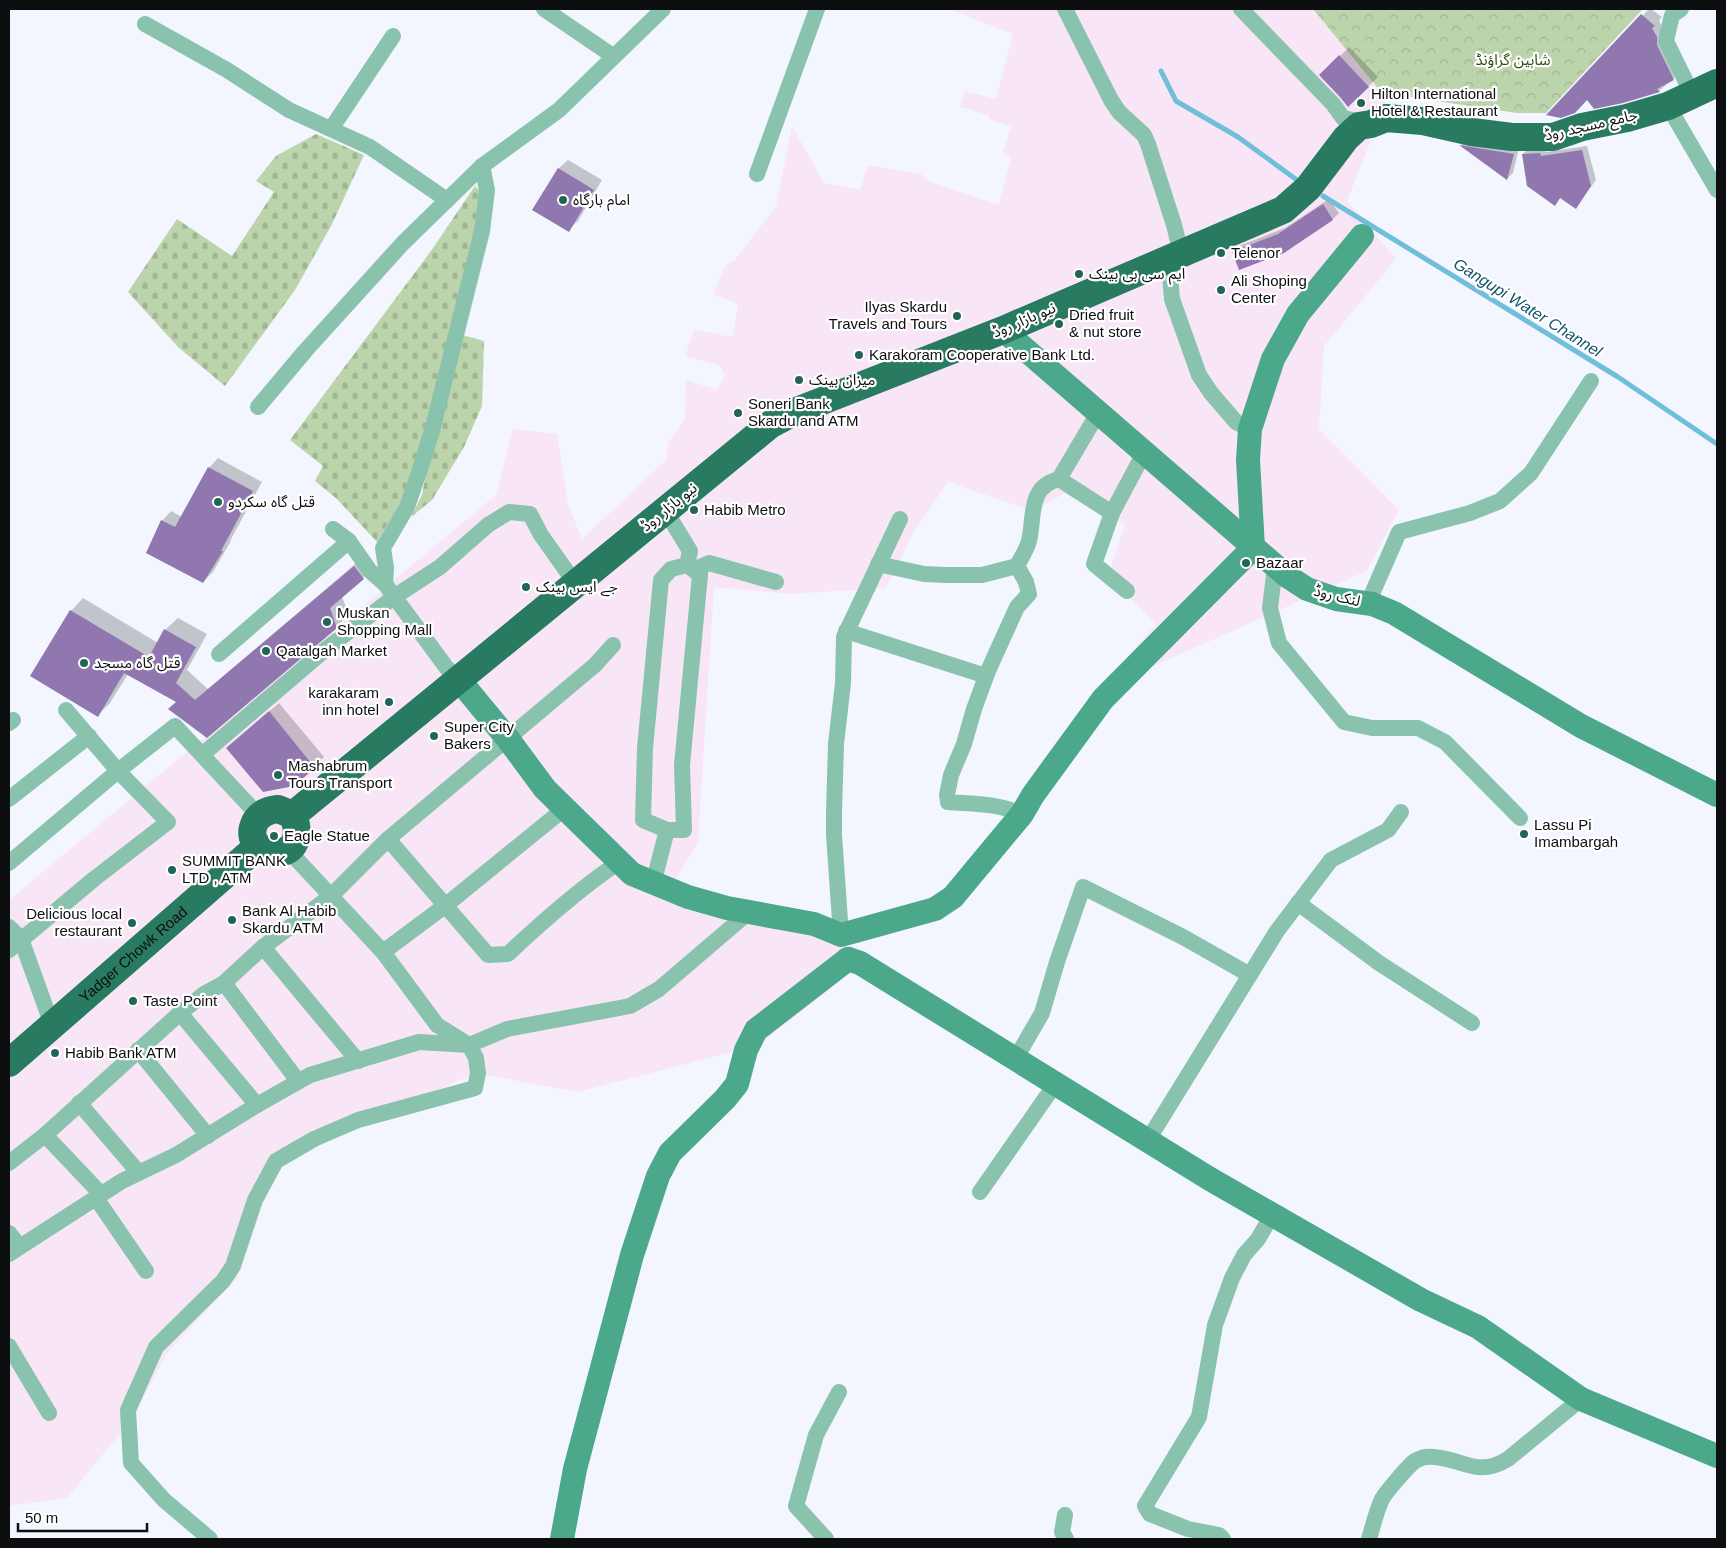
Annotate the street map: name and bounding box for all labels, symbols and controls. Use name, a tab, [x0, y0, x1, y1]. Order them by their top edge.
park label: شاہین گراؤنڈ	[1476, 51, 1551, 69]
place label: Hilton International Hotel & Restaurant	[1371, 85, 1499, 119]
marker: Hilton International Hotel & Restaurant	[1355, 97, 1367, 109]
street label: جامع مسجد روڈ	[1543, 106, 1640, 147]
place label: امام بارگاہ	[573, 191, 630, 211]
marker: امام بارگاہ	[557, 194, 569, 206]
place label: Telenor	[1231, 244, 1280, 261]
marker: Telenor	[1215, 247, 1227, 259]
water label: Gangupi Water Channel	[1451, 255, 1605, 360]
place label: ایم سی بی بینک	[1089, 265, 1185, 285]
marker: ایم سی بی بینک	[1073, 268, 1085, 280]
place label: Ali Shoping Center	[1231, 272, 1307, 306]
marker: Ali Shoping Center	[1215, 284, 1227, 296]
place label: Ilyas Skardu Travels and Tours	[829, 298, 947, 332]
street label: نیو بازار روڈ	[990, 299, 1058, 341]
place label: Dried fruit & nut store	[1069, 306, 1142, 340]
marker: Ilyas Skardu Travels and Tours	[951, 310, 963, 322]
marker: Dried fruit & nut store	[1053, 318, 1065, 330]
place label: Karakoram Cooperative Bank Ltd.	[869, 346, 1095, 363]
marker: Karakoram Cooperative Bank Ltd.	[853, 349, 865, 361]
place label: میزان بینک	[809, 371, 875, 389]
marker: میزان بینک	[793, 374, 805, 386]
place label: Soneri Bank Skardu and ATM	[748, 395, 859, 429]
marker: Soneri Bank Skardu and ATM	[732, 407, 744, 419]
street label: نیو بازار روڈ	[637, 479, 701, 535]
place label: قتل گاہ سکردو	[228, 493, 315, 511]
marker: قتل گاہ سکردو	[212, 496, 224, 508]
place label: Habib Metro	[704, 501, 786, 518]
marker: Habib Metro	[688, 504, 700, 516]
place label: Bazaar	[1256, 554, 1304, 571]
marker: Bazaar	[1240, 557, 1252, 569]
place label: جے ایس بینک	[536, 578, 618, 597]
marker: جے ایس بینک	[520, 581, 532, 593]
street label: لنک روڈ	[1312, 582, 1362, 610]
place label: Muskan Shopping Mall	[337, 604, 432, 638]
marker: Muskan Shopping Mall	[321, 616, 333, 628]
place label: Qatalgah Market	[276, 642, 388, 659]
marker: Qatalgah Market	[260, 645, 272, 657]
place label: قتل گاہ مسجد	[94, 654, 181, 672]
marker: قتل گاہ مسجد	[78, 657, 90, 669]
place label: karakaram inn hotel	[308, 684, 379, 718]
marker: karakaram inn hotel	[383, 696, 395, 708]
place label: Super City Bakers	[444, 718, 515, 752]
marker: Super City Bakers	[428, 730, 440, 742]
place label: Mashabrum Tours Transport	[288, 757, 393, 791]
marker: Mashabrum Tours Transport	[272, 769, 284, 781]
place label: Lassu Pi Imambargah	[1534, 816, 1618, 850]
place label: Eagle Statue	[284, 827, 370, 844]
marker: Lassu Pi Imambargah	[1518, 828, 1530, 840]
marker: Eagle Statue	[268, 830, 280, 842]
place label: SUMMIT BANK LTD , ATM	[182, 852, 286, 886]
marker: SUMMIT BANK LTD , ATM	[166, 864, 178, 876]
place label: Bank Al Habib Skardu ATM	[242, 902, 336, 936]
street label: Yadger Chowk Road	[76, 903, 190, 1006]
place label: Delicious local restaurant	[26, 905, 123, 939]
marker: Bank Al Habib Skardu ATM	[226, 914, 238, 926]
marker: Delicious local restaurant	[126, 917, 138, 929]
place label: Taste Point	[143, 992, 218, 1009]
marker: Taste Point	[127, 995, 139, 1007]
place label: Habib Bank ATM	[65, 1044, 176, 1061]
marker: Habib Bank ATM	[49, 1047, 61, 1059]
scale bar	[18, 1500, 146, 1532]
text: 50 m	[25, 1509, 58, 1526]

